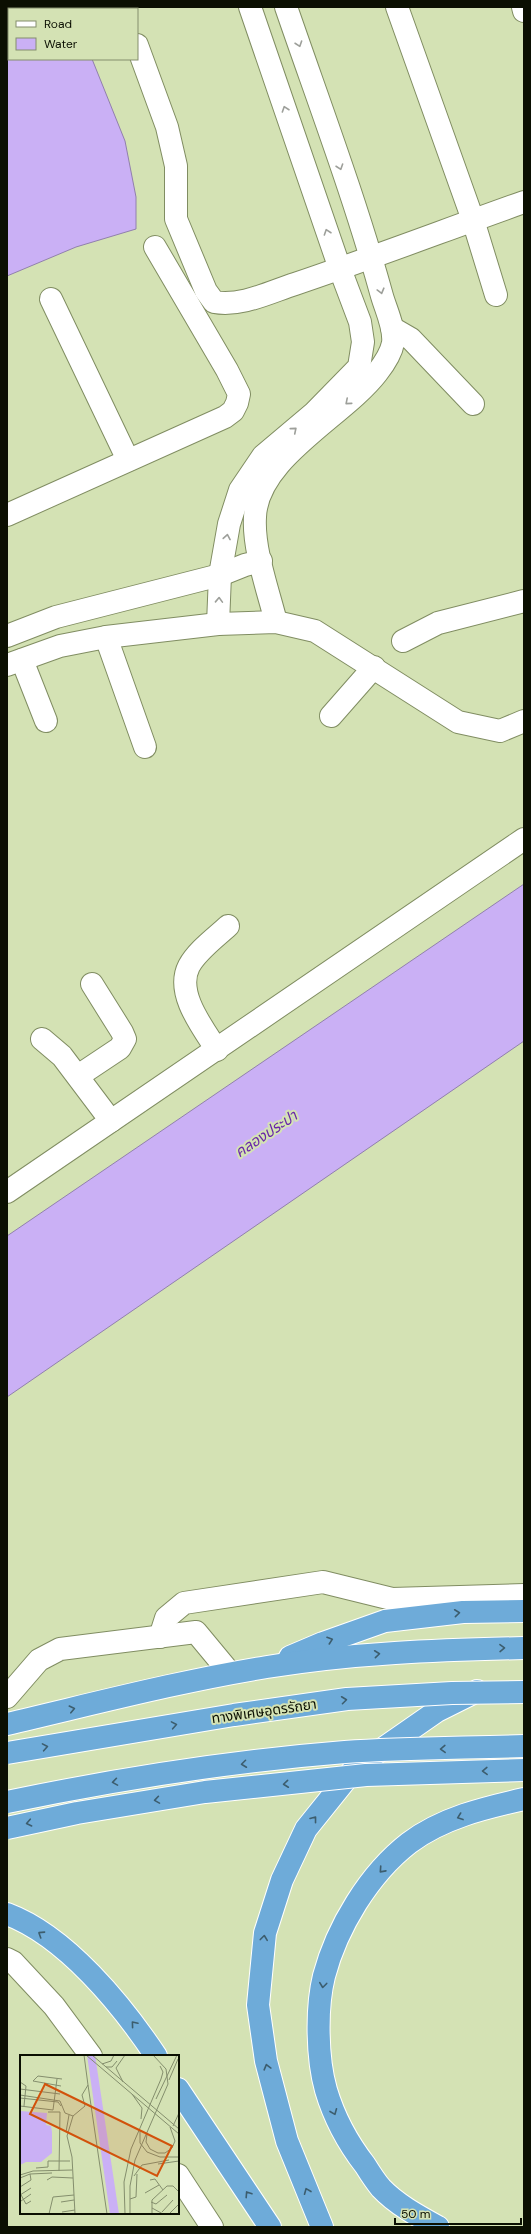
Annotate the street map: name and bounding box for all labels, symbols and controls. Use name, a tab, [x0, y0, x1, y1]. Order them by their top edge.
legend	[8, 8, 138, 60]
text: Road	[44, 16, 72, 32]
text: Water	[44, 36, 78, 52]
one-way arrow	[294, 40, 303, 47]
one-way arrow	[282, 106, 290, 113]
one-way arrow	[335, 164, 344, 171]
one-way arrow	[324, 229, 332, 236]
one-way arrow	[376, 287, 385, 294]
one-way arrow	[345, 398, 353, 405]
one-way arrow	[289, 428, 296, 435]
one-way arrow	[222, 534, 231, 540]
one-way arrow	[215, 597, 224, 603]
water label: คลองประปา	[231, 1105, 302, 1162]
one-way arrow	[454, 1609, 460, 1618]
one-way arrow	[327, 1636, 334, 1645]
one-way arrow	[499, 1644, 505, 1652]
one-way arrow	[374, 1650, 380, 1659]
street label: ทางพิเศษอุดรรัถยา	[210, 1695, 318, 1727]
one-way arrow	[341, 1695, 347, 1704]
one-way arrow	[69, 1705, 75, 1713]
one-way arrow	[170, 1721, 177, 1730]
one-way arrow	[42, 1743, 49, 1752]
one-way arrow	[440, 1745, 446, 1753]
one-way arrow	[241, 1759, 247, 1768]
one-way arrow	[482, 1767, 488, 1775]
one-way arrow	[112, 1777, 118, 1786]
one-way arrow	[283, 1779, 289, 1788]
one-way arrow	[154, 1795, 160, 1804]
one-way arrow	[456, 1812, 463, 1820]
one-way arrow	[309, 1817, 316, 1824]
one-way arrow	[26, 1819, 32, 1827]
one-way arrow	[379, 1865, 386, 1873]
one-way arrow	[38, 1931, 45, 1939]
one-way arrow	[260, 1935, 269, 1941]
one-way arrow	[319, 1982, 328, 1988]
one-way arrow	[131, 2022, 138, 2029]
inset map	[20, 2055, 179, 2214]
one-way arrow	[263, 2064, 272, 2071]
one-way arrow	[330, 2109, 338, 2116]
one-way arrow	[304, 2187, 312, 2194]
one-way arrow	[246, 2191, 253, 2198]
scale bar	[395, 2200, 521, 2226]
text: 50 m	[401, 2206, 430, 2222]

